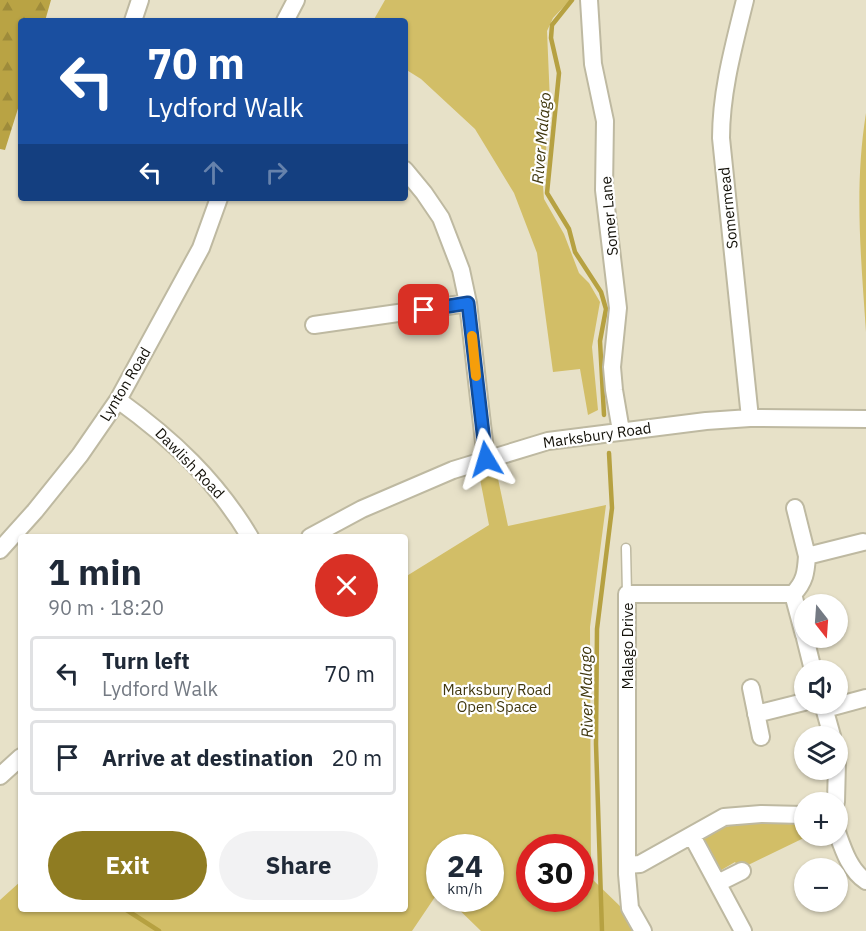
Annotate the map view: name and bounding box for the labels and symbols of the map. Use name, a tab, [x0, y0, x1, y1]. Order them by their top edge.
water label: River Malago	[527, 91, 555, 185]
street label: Somermead	[714, 166, 742, 250]
street label: Somer Lane	[596, 175, 622, 257]
pin	[398, 284, 449, 335]
street label: Lynton Road	[95, 344, 155, 424]
street label: Marksbury Road	[542, 418, 652, 452]
street label: Dawlish Road	[151, 424, 229, 502]
position arrow	[454, 427, 518, 491]
north arrow	[794, 594, 848, 648]
street label: Malago Drive	[618, 603, 637, 689]
water label: River Malago	[575, 646, 597, 738]
park label: Marksbury Road Open Space	[442, 680, 552, 716]
speed limit sign: 30	[516, 834, 594, 912]

